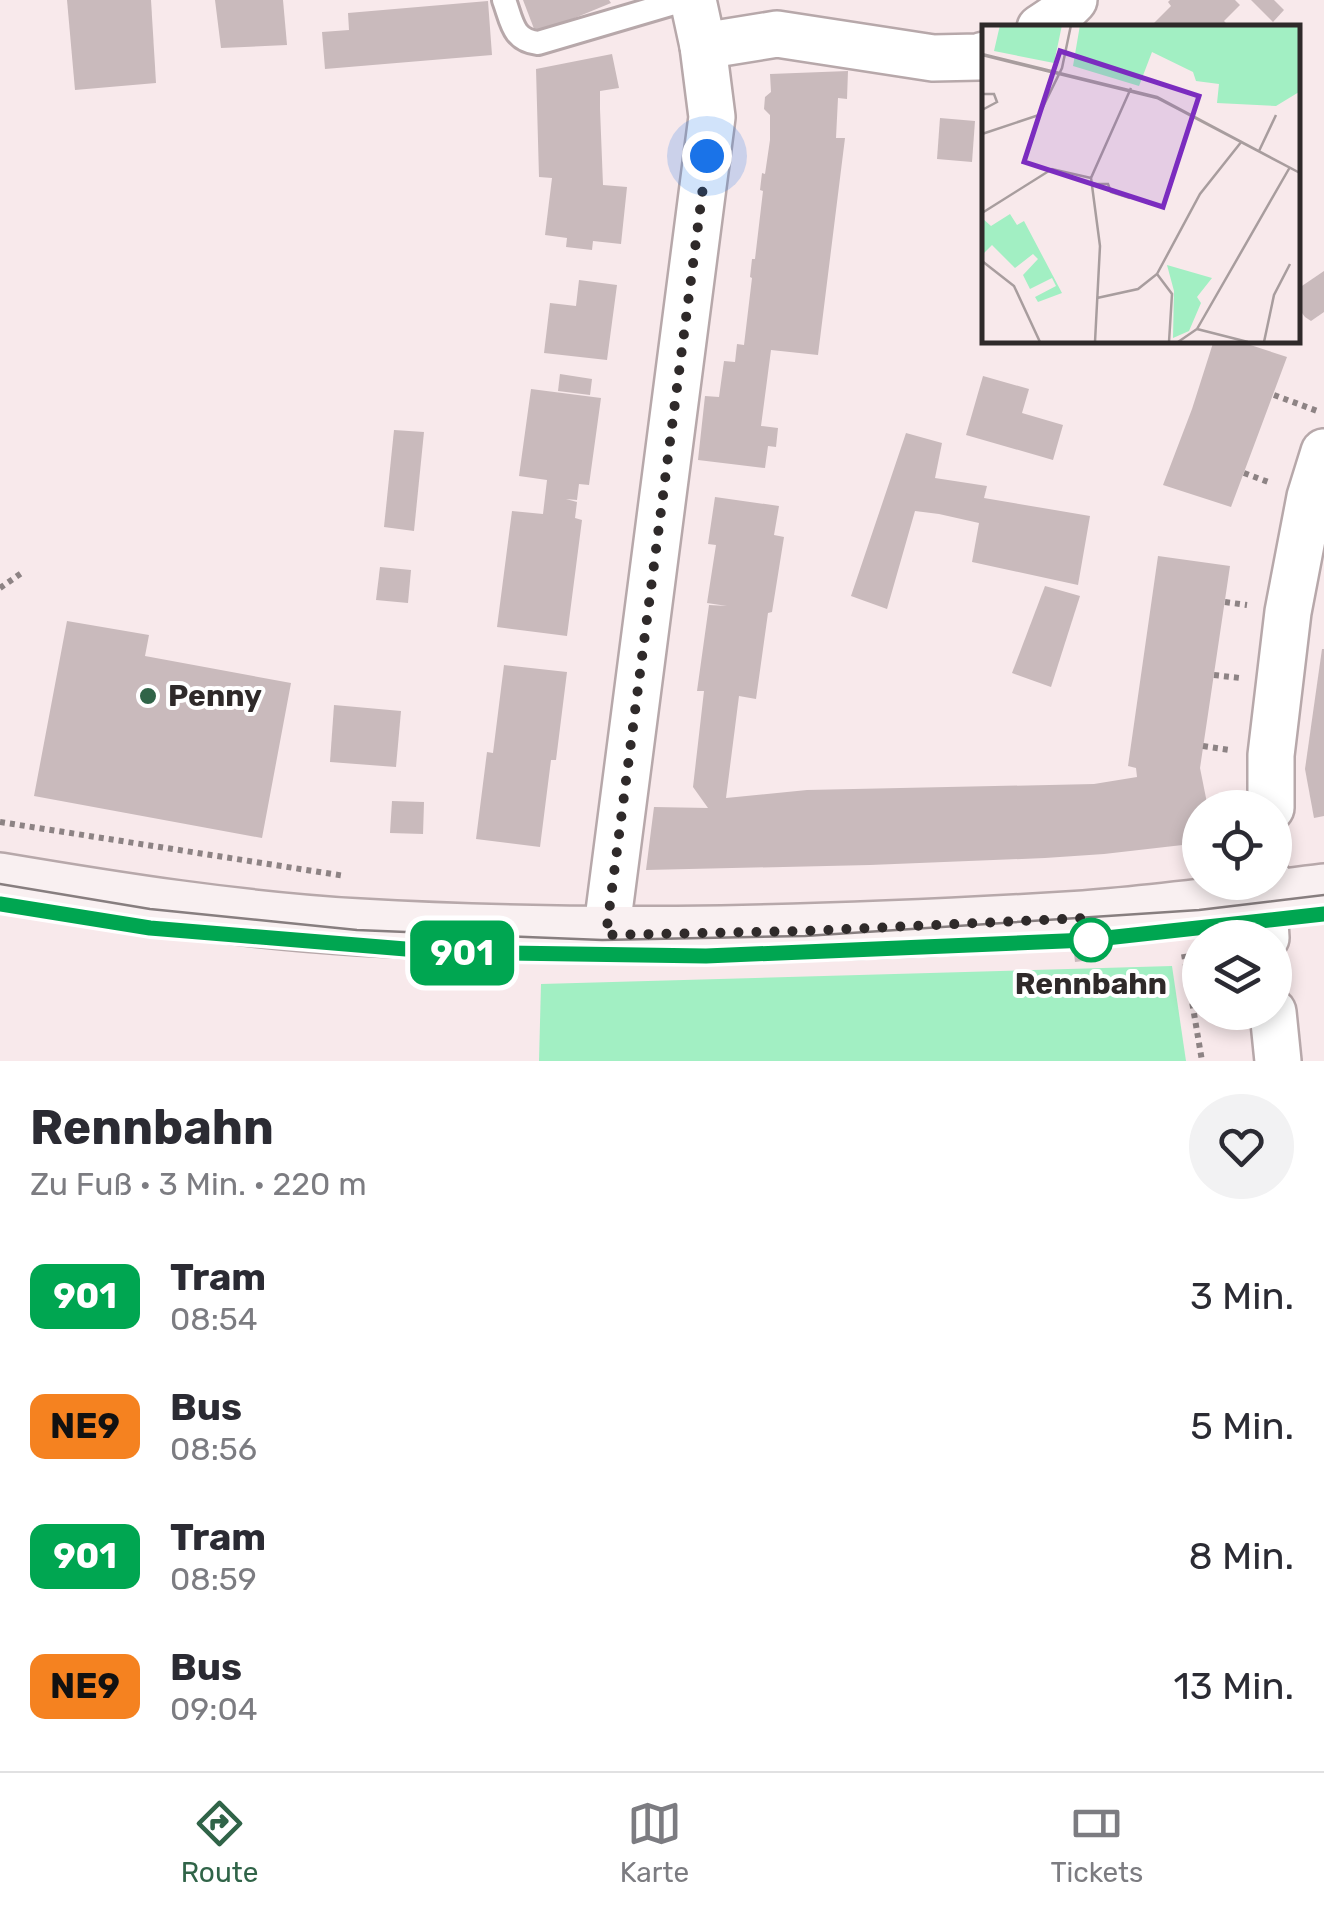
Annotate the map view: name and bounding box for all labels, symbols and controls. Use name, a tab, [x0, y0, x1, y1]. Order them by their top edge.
inset map	[982, 25, 1299, 342]
your location	[682, 131, 732, 181]
place label: Penny	[168, 678, 262, 714]
marker: Penny	[137, 685, 159, 707]
map controls	[1182, 790, 1292, 1030]
button: locate	[1182, 790, 1292, 900]
marker: Rennbahn	[1070, 919, 1112, 961]
line badge: 901	[404, 920, 520, 986]
button: layers	[1182, 920, 1292, 1030]
text: 901	[430, 932, 494, 974]
place label: Rennbahn	[1015, 966, 1167, 1002]
button: heart	[1189, 1094, 1294, 1199]
text: Rennbahn	[30, 1099, 274, 1156]
text: Zu Fuß · 3 Min. · 220 m	[30, 1165, 367, 1203]
text: Tram	[170, 1254, 266, 1300]
text: 3 Min.	[1190, 1273, 1294, 1319]
text: 901	[53, 1275, 117, 1317]
text: 08:54	[170, 1300, 258, 1338]
text: Bus	[170, 1384, 242, 1430]
text: 5 Min.	[1190, 1403, 1294, 1449]
text: NE9	[50, 1405, 120, 1447]
text: 08:56	[170, 1430, 257, 1468]
text: Tram	[170, 1514, 266, 1560]
text: 8 Min.	[1189, 1533, 1294, 1579]
text: 901	[53, 1535, 117, 1577]
text: 08:59	[170, 1560, 257, 1598]
text: Bus	[170, 1644, 242, 1690]
text: 13 Min.	[1174, 1663, 1294, 1709]
text: NE9	[50, 1665, 120, 1707]
text: 09:04	[170, 1690, 258, 1728]
tab: Route	[181, 1796, 258, 1889]
tab: Karte	[620, 1796, 689, 1889]
tab: Tickets	[1050, 1796, 1143, 1889]

